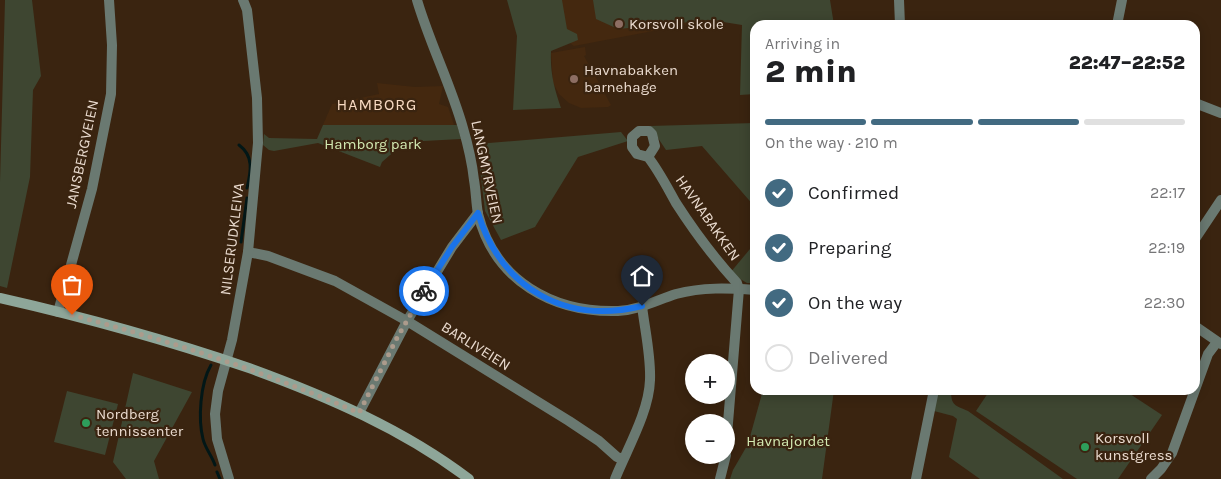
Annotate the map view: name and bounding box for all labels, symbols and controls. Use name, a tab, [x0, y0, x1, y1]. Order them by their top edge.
place label: Korsvoll skole	[629, 15, 724, 33]
marker: Korsvoll skole	[613, 18, 625, 30]
text: Arriving in	[765, 34, 840, 53]
text: 22:47–22:52	[1069, 52, 1185, 74]
text: 2 min	[765, 53, 857, 90]
place label: Havnabakken barnehage	[584, 61, 678, 96]
marker: Havnabakken barnehage	[568, 73, 580, 85]
district label: HAMBORG	[337, 95, 417, 114]
street label: JANSBERGVEIEN	[62, 98, 102, 210]
street label: LANGMYRVEIEN	[467, 119, 507, 225]
text: On the way · 210 m	[765, 133, 898, 152]
park label: Hamborg park	[324, 135, 422, 153]
street label: HAVNABAKKEN	[672, 172, 744, 264]
icon: check	[765, 179, 793, 207]
street label: NILSERUDKLEIVA	[216, 181, 248, 296]
text: Confirmed	[808, 182, 899, 204]
text: 22:17	[1150, 183, 1185, 202]
icon: check	[765, 234, 793, 262]
text: Preparing	[808, 237, 891, 259]
text: 22:19	[1148, 238, 1185, 257]
pin	[621, 255, 663, 306]
icon: home	[628, 262, 656, 290]
pin	[51, 264, 93, 315]
courier	[399, 266, 449, 316]
icon: bag	[58, 271, 86, 299]
icon: bike	[410, 277, 438, 305]
icon: check	[765, 289, 793, 317]
text: On the way	[808, 292, 902, 314]
text: 22:30	[1144, 293, 1185, 312]
street label: BARLIVEIEN	[438, 318, 514, 374]
text: Delivered	[808, 347, 888, 369]
map controls	[685, 354, 735, 464]
button: +	[685, 354, 735, 404]
place label: Nordberg tennissenter	[96, 405, 184, 440]
button: −	[685, 414, 735, 464]
marker: Nordberg tennissenter	[80, 417, 92, 429]
place label: Korsvoll kunstgress	[1095, 429, 1172, 464]
park label: Havnajordet	[746, 432, 830, 450]
marker: Korsvoll kunstgress	[1079, 441, 1091, 453]

